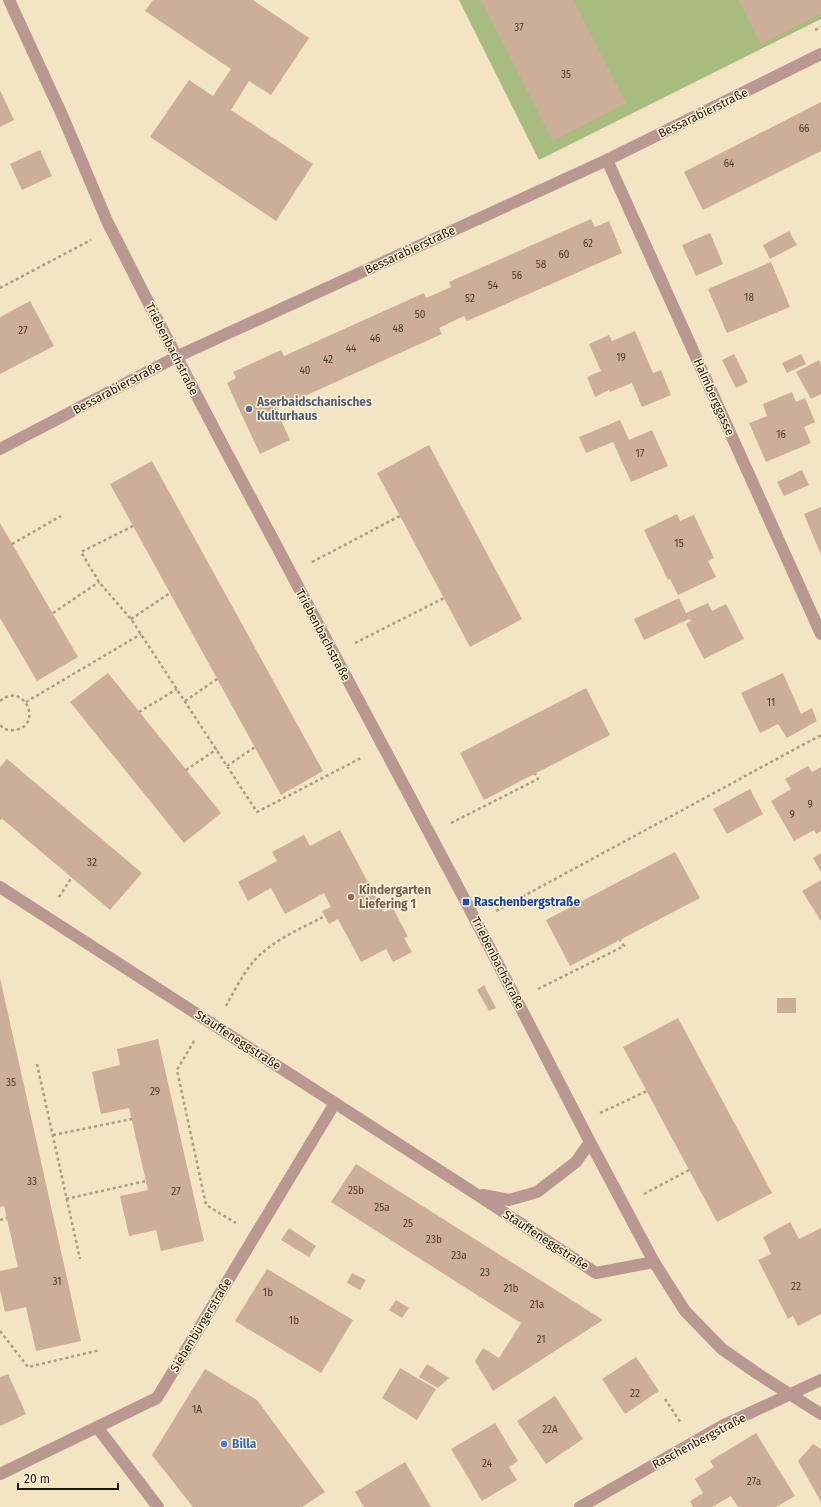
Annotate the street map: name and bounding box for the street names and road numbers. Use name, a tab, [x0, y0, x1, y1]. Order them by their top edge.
street label: Bessarabierstraße	[656, 85, 750, 141]
street label: Bessarabierstraße	[363, 223, 457, 277]
street label: Triebenbachstraße	[143, 300, 201, 398]
street label: Halmberggasse	[691, 356, 737, 438]
street label: Bessarabierstraße	[70, 359, 164, 417]
street label: Triebenbachstraße	[293, 587, 353, 683]
street label: Triebenbachstraße	[469, 914, 527, 1012]
street label: Stauffeneggstraße	[193, 1007, 283, 1073]
street label: Stauffeneggstraße	[501, 1207, 591, 1273]
street label: Siebenbürgerstraße	[167, 1275, 235, 1375]
street label: Raschenbergstraße	[650, 1410, 748, 1472]

